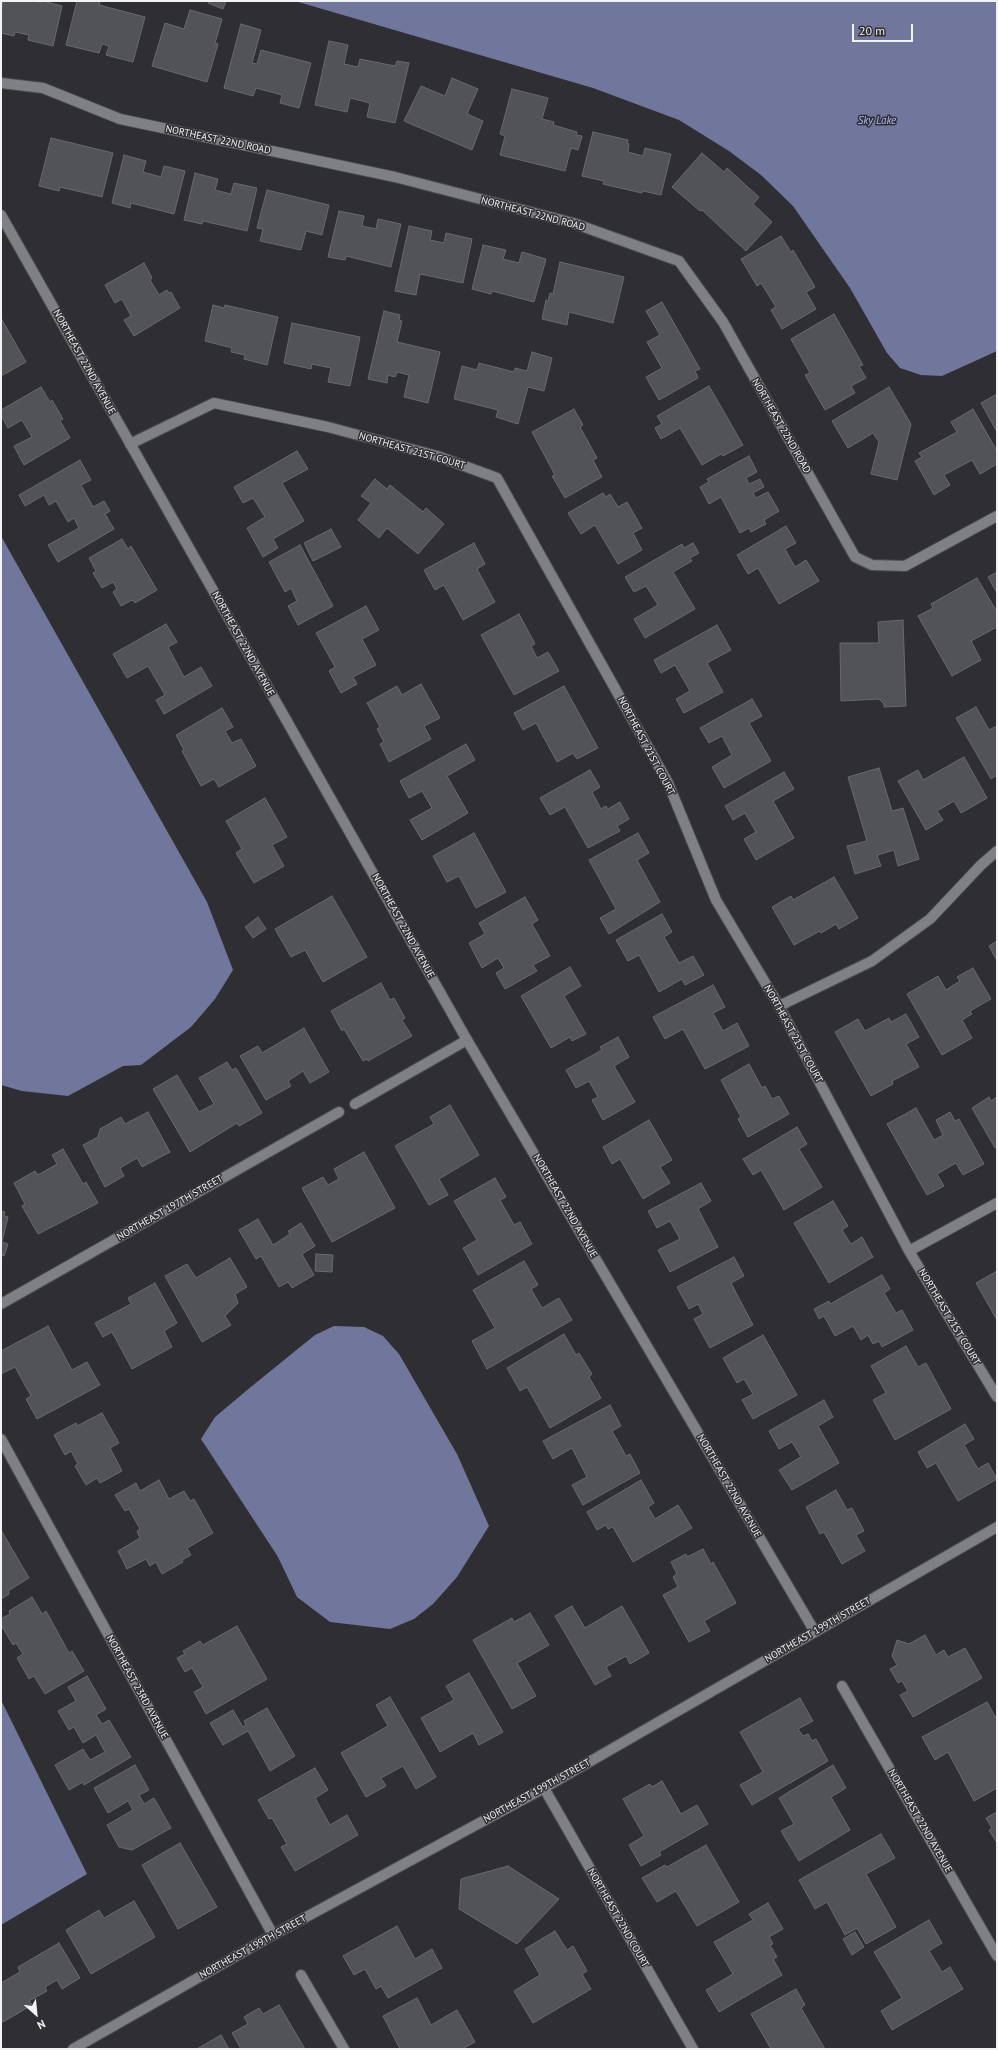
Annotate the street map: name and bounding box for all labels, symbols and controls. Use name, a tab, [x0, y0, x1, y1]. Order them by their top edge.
scale bar	[854, 16, 915, 42]
text: 20 m	[859, 23, 885, 38]
water label: Sky Lake	[858, 114, 896, 128]
street label: NORTHEAST 22ND ROAD	[164, 123, 272, 157]
street label: NORTHEAST 22ND ROAD	[480, 194, 586, 234]
street label: NORTHEAST 22ND AVENUE	[50, 308, 118, 416]
street label: NORTHEAST 22ND ROAD	[749, 377, 813, 475]
street label: NORTHEAST 21ST COURT	[357, 430, 467, 472]
street label: NORTHEAST 22ND AVENUE	[209, 590, 277, 698]
street label: NORTHEAST 21ST COURT	[615, 695, 677, 797]
street label: NORTHEAST 22ND AVENUE	[369, 872, 437, 980]
street label: NORTHEAST 21ST COURT	[761, 983, 825, 1085]
street label: NORTHEAST 22ND AVENUE	[530, 1152, 600, 1260]
street label: NORTHEAST 197TH STREET	[115, 1173, 225, 1243]
street label: NORTHEAST 21ST COURT	[916, 1267, 982, 1367]
street label: NORTHEAST 22ND AVENUE	[694, 1432, 764, 1540]
street label: NORTHEAST 199TH STREET	[763, 1595, 873, 1665]
street label: NORTHEAST 23RD AVENUE	[103, 1633, 171, 1741]
street label: NORTHEAST 199TH STREET	[481, 1757, 593, 1825]
street label: NORTHEAST 22ND AVENUE	[885, 1767, 955, 1875]
street label: NORTHEAST 22ND COURT	[585, 1866, 651, 1970]
street label: NORTHEAST 199TH STREET	[197, 1913, 309, 1981]
north arrow	[16, 1994, 56, 2034]
text: N	[35, 2017, 48, 2033]

